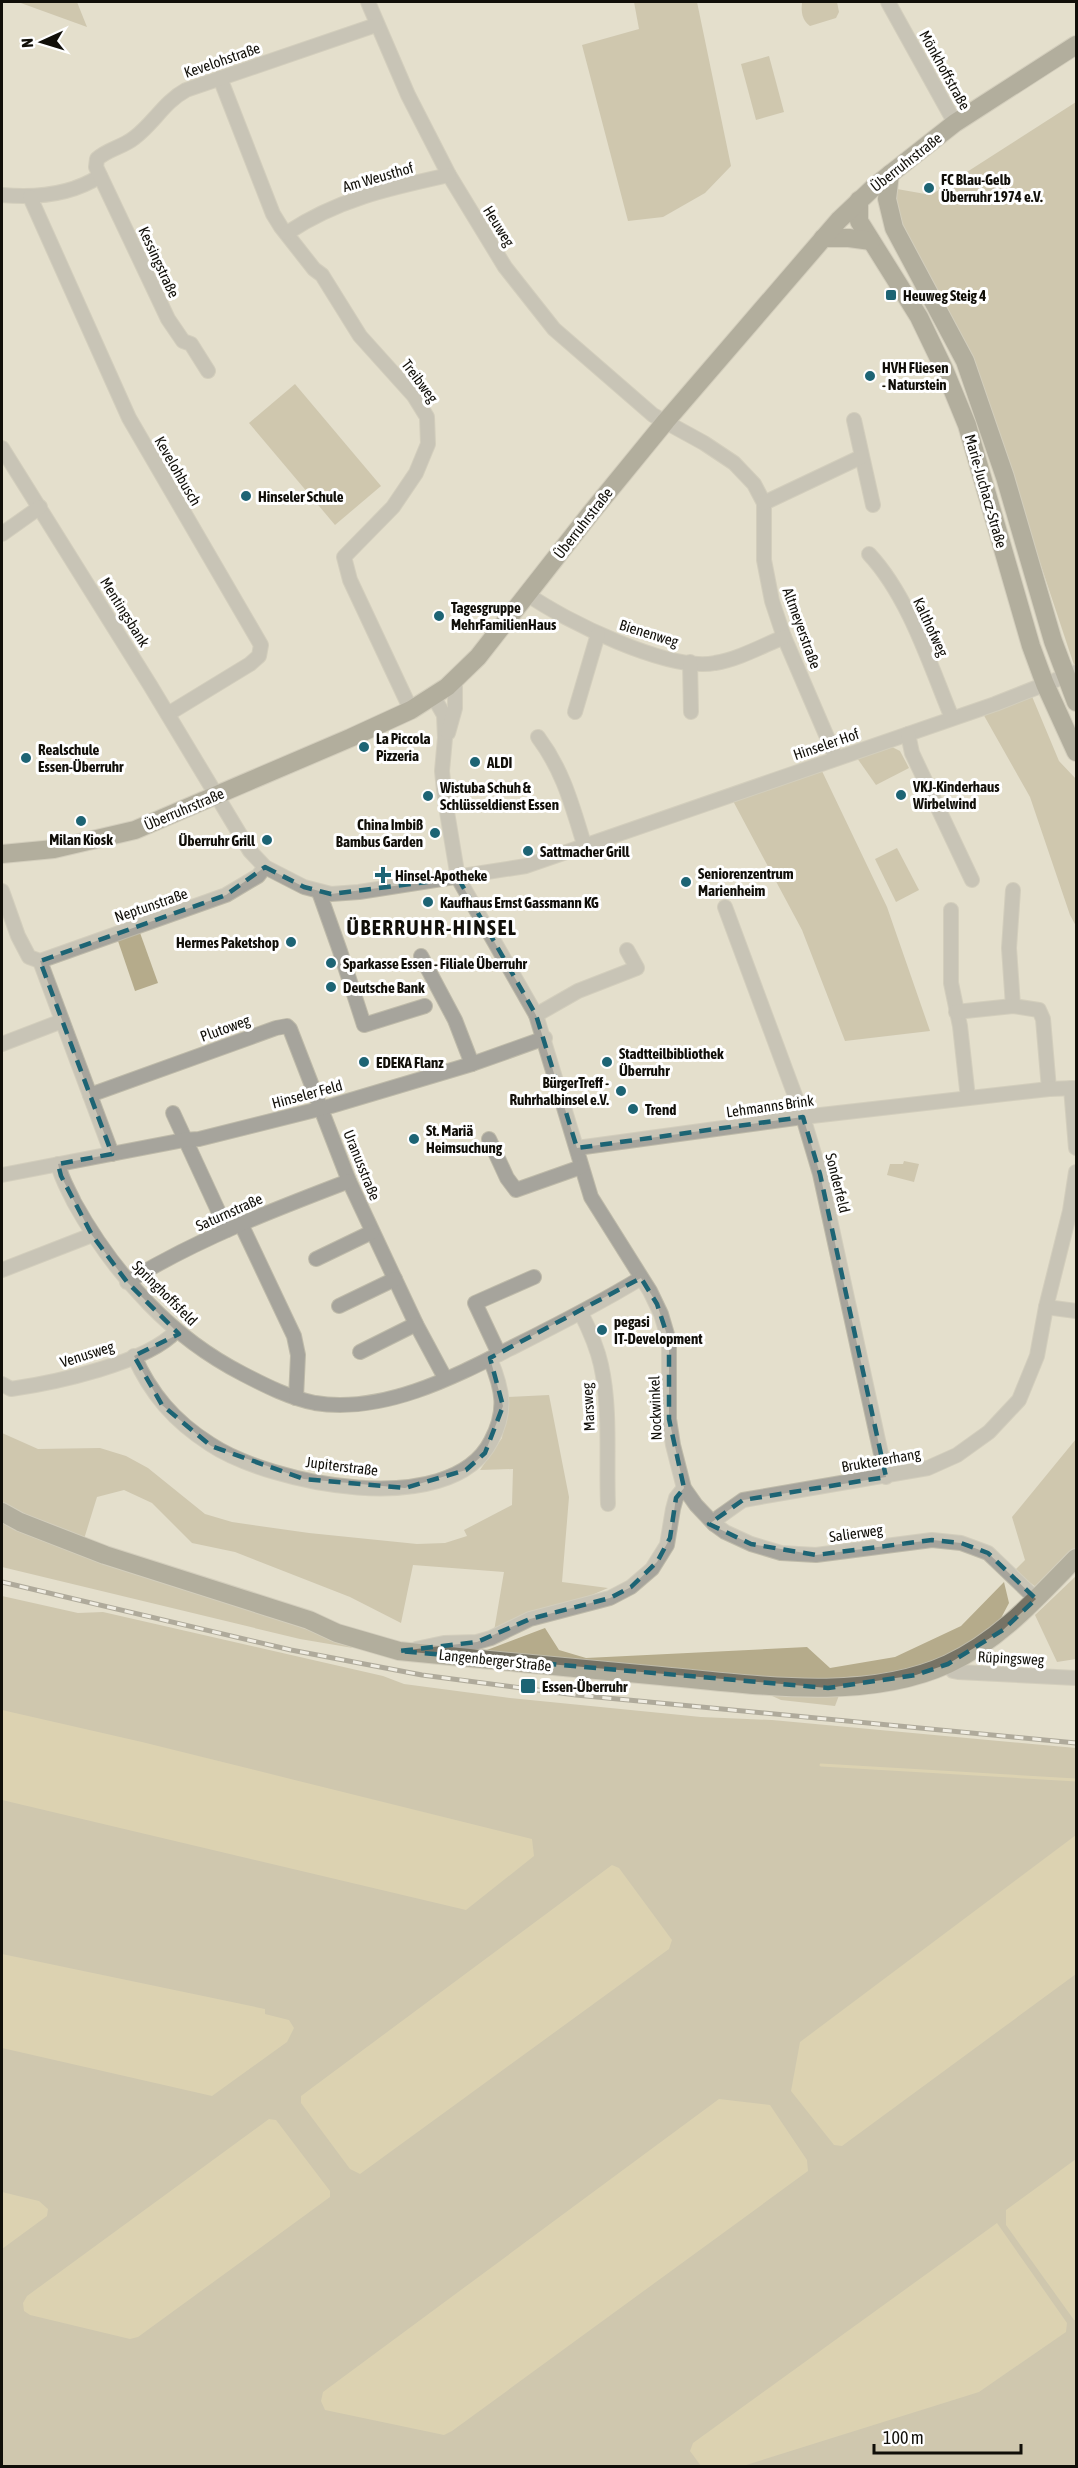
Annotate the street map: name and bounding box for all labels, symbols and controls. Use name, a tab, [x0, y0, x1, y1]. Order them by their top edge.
north arrow	[12, 12, 72, 72]
street label: Mönkhoffstraße	[916, 27, 974, 113]
text: N	[18, 38, 36, 48]
street label: Kevelohstraße	[182, 39, 262, 81]
street label: Überruhrstraße	[867, 129, 945, 195]
street label: Am Weusthof	[341, 159, 415, 195]
place label: FC Blau-Gelb Überruhr 1974 e.V.	[941, 171, 1043, 205]
marker: FC Blau-Gelb Überruhr 1974 e.V.	[922, 181, 936, 195]
street label: Heuweg	[480, 202, 518, 250]
street label: Kessingstraße	[135, 224, 183, 300]
place label: Heuweg Steig 4	[903, 287, 986, 304]
marker: Heuweg Steig 4	[884, 288, 898, 302]
street label: Treibweg	[398, 356, 442, 406]
place label: HVH Fliesen - Naturstein	[882, 359, 949, 393]
marker: HVH Fliesen - Naturstein	[863, 369, 877, 383]
street label: Marie-Juchacz-Straße	[962, 432, 1010, 550]
street label: Kevelohbusch	[151, 433, 205, 509]
street label: Überruhrstraße	[550, 484, 616, 562]
place label: Hinseler Schule	[258, 488, 344, 505]
marker: Hinseler Schule	[239, 489, 253, 503]
street label: Mentingsbank	[97, 574, 153, 650]
street label: Altmeyerstraße	[779, 585, 825, 671]
street label: Kalthofweg	[910, 595, 952, 660]
place label: Tagesgruppe MehrFamilienHaus	[451, 599, 557, 633]
marker: Tagesgruppe MehrFamilienHaus	[432, 609, 446, 623]
street label: Bienenweg	[617, 616, 681, 650]
street label: Hinseler Hof	[791, 725, 861, 763]
place label: La Piccola Pizzeria	[376, 730, 431, 764]
marker: La Piccola Pizzeria	[357, 740, 371, 754]
place label: Realschule Essen-Überruhr	[38, 741, 124, 775]
marker: Realschule Essen-Überruhr	[19, 751, 33, 765]
place label: ALDI	[486, 754, 513, 771]
marker: ALDI	[468, 755, 482, 769]
place label: VKJ-Kinderhaus Wirbelwind	[912, 778, 1000, 812]
place label: Wistuba Schuh & Schlüsseldienst Essen	[439, 779, 559, 813]
street label: Überruhrstraße	[141, 784, 227, 833]
marker: VKJ-Kinderhaus Wirbelwind	[894, 788, 908, 802]
marker: Wistuba Schuh & Schlüsseldienst Essen	[421, 789, 435, 803]
marker: Milan Kiosk	[74, 814, 88, 828]
place label: China Imbiß Bambus Garden	[336, 816, 423, 850]
marker: China Imbiß Bambus Garden	[428, 826, 442, 840]
place label: Milan Kiosk	[49, 831, 113, 848]
place label: Überruhr Grill	[179, 832, 256, 849]
marker: Überruhr Grill	[260, 833, 274, 847]
place label: Sattmacher Grill	[540, 843, 631, 860]
marker: Sattmacher Grill	[521, 844, 535, 858]
place label: Seniorenzentrum Marienheim	[698, 865, 794, 899]
place label: Hinsel-Apotheke	[395, 867, 487, 884]
marker: Hinsel-Apotheke	[376, 868, 390, 882]
marker: Seniorenzentrum Marienheim	[679, 875, 693, 889]
street label: Neptunstraße	[112, 884, 190, 925]
place label: Kaufhaus Ernst Gassmann KG	[440, 894, 599, 911]
marker: Kaufhaus Ernst Gassmann KG	[421, 895, 435, 909]
district label: ÜBERRUHR-HINSEL	[347, 915, 517, 939]
place label: Hermes Paketshop	[176, 934, 279, 951]
marker: Hermes Paketshop	[284, 935, 298, 949]
place label: Sparkasse Essen - Filiale Überruhr	[343, 955, 527, 972]
marker: Sparkasse Essen - Filiale Überruhr	[324, 956, 338, 970]
place label: Deutsche Bank	[343, 979, 425, 996]
marker: Deutsche Bank	[324, 980, 338, 994]
street label: Plutoweg	[198, 1011, 253, 1045]
place label: Stadtteilbibliothek Überruhr	[619, 1045, 724, 1079]
place label: EDEKA Flanz	[376, 1054, 444, 1071]
marker: EDEKA Flanz	[357, 1055, 371, 1069]
marker: Stadtteilbibliothek Überruhr	[600, 1055, 614, 1069]
place label: BürgerTreff - Ruhrhalbinsel e.V.	[509, 1074, 609, 1108]
street label: Hinseler Feld	[270, 1076, 344, 1112]
marker: BürgerTreff - Ruhrhalbinsel e.V.	[614, 1084, 628, 1098]
street label: Lehmanns Brink	[725, 1091, 815, 1121]
place label: Trend	[645, 1101, 676, 1118]
marker: Trend	[626, 1102, 640, 1116]
place label: St. Mariä Heimsuchung	[426, 1122, 503, 1156]
street label: Uranusstraße	[340, 1127, 384, 1203]
marker: St. Mariä Heimsuchung	[407, 1132, 421, 1146]
street label: Sonderfeld	[822, 1151, 854, 1215]
street label: Saturnstraße	[193, 1190, 265, 1234]
street label: Springhoffsfeld	[129, 1257, 201, 1329]
place label: pegasi IT-Development	[614, 1313, 703, 1347]
marker: pegasi IT-Development	[595, 1323, 609, 1337]
street label: Venusweg	[58, 1337, 117, 1371]
street label: Nockwinkel	[645, 1375, 665, 1441]
street label: Marsweg	[578, 1382, 598, 1432]
street label: Bruktererhang	[840, 1445, 922, 1475]
street label: Jupiterstraße	[305, 1453, 379, 1479]
street label: Salierweg	[828, 1521, 884, 1545]
street label: Langenberger Straße	[438, 1646, 552, 1674]
street label: Rüpingsweg	[977, 1648, 1045, 1668]
marker: Essen-Überruhr	[519, 1677, 537, 1695]
place label: Essen-Überruhr	[542, 1678, 628, 1695]
scale bar	[874, 2417, 1021, 2455]
text: 100 m	[883, 2427, 924, 2448]

